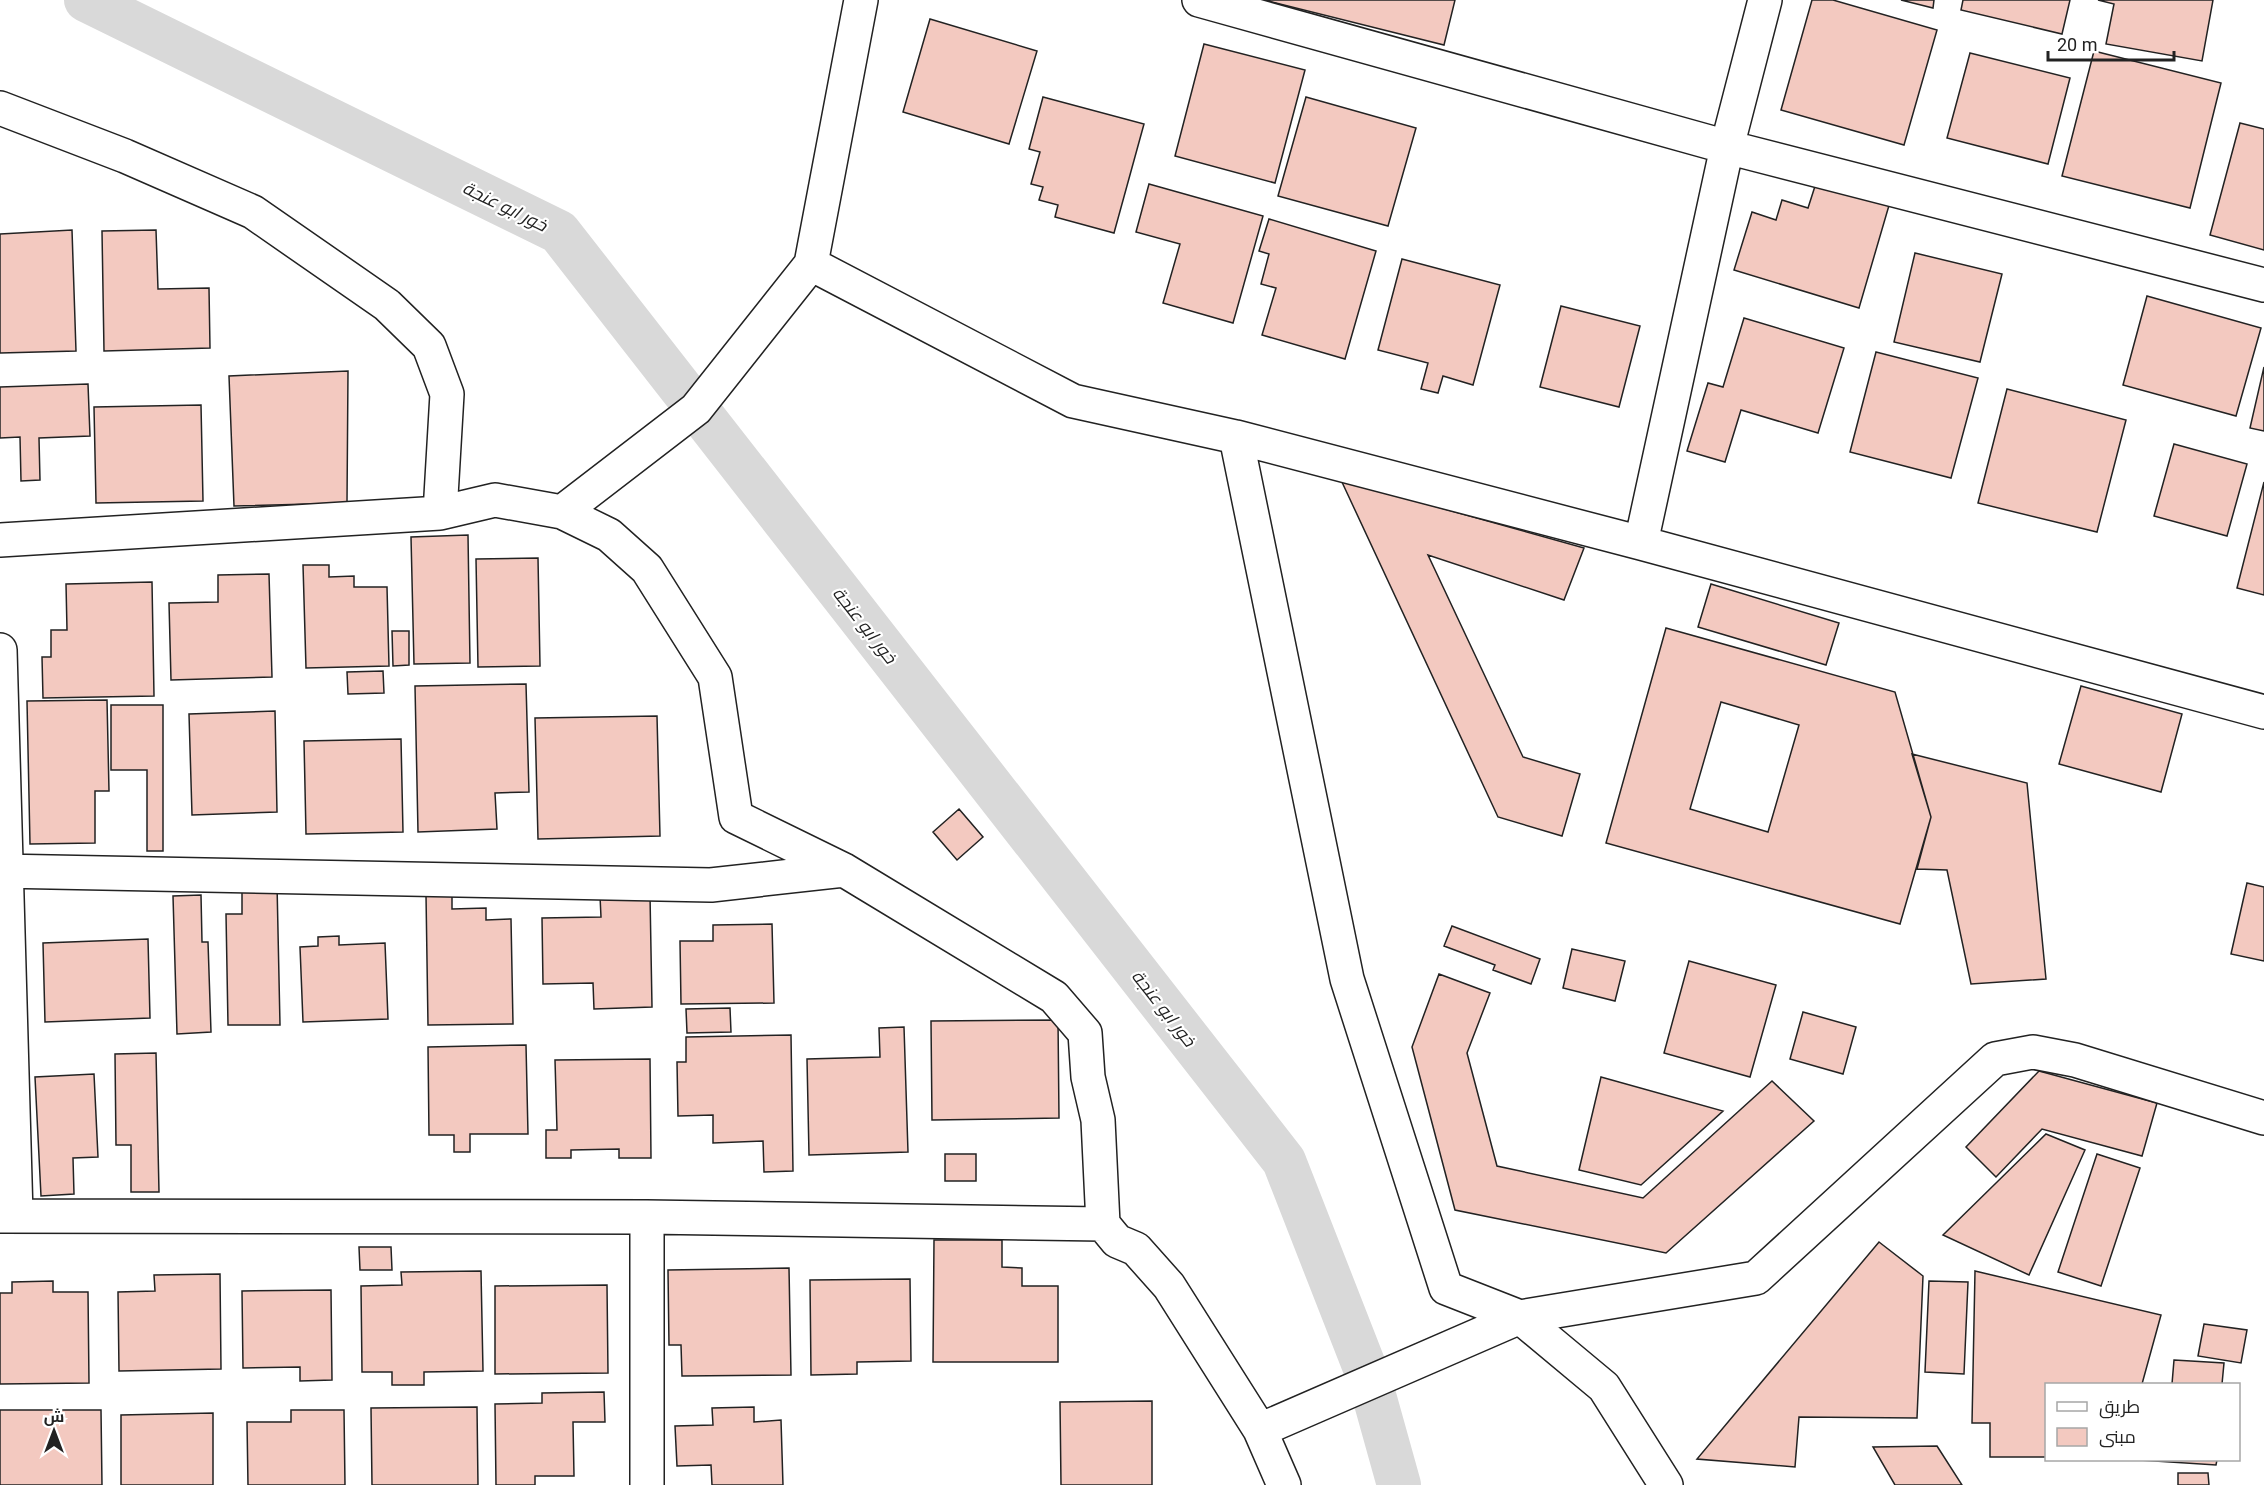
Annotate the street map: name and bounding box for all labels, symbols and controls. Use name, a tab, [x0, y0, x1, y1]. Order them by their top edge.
scale bar	[2048, 24, 2174, 62]
text: 20 m	[2057, 34, 2097, 55]
water label: خور ابو عنجة	[459, 177, 552, 236]
water label: خور ابو عنجة	[829, 583, 902, 668]
water label: خور ابو عنجة	[1128, 966, 1201, 1051]
legend	[2045, 1383, 2240, 1461]
text: طريق	[2099, 1396, 2140, 1419]
north arrow	[24, 1401, 84, 1461]
text: ش	[44, 1407, 64, 1426]
text: مبنى	[2099, 1426, 2136, 1448]

